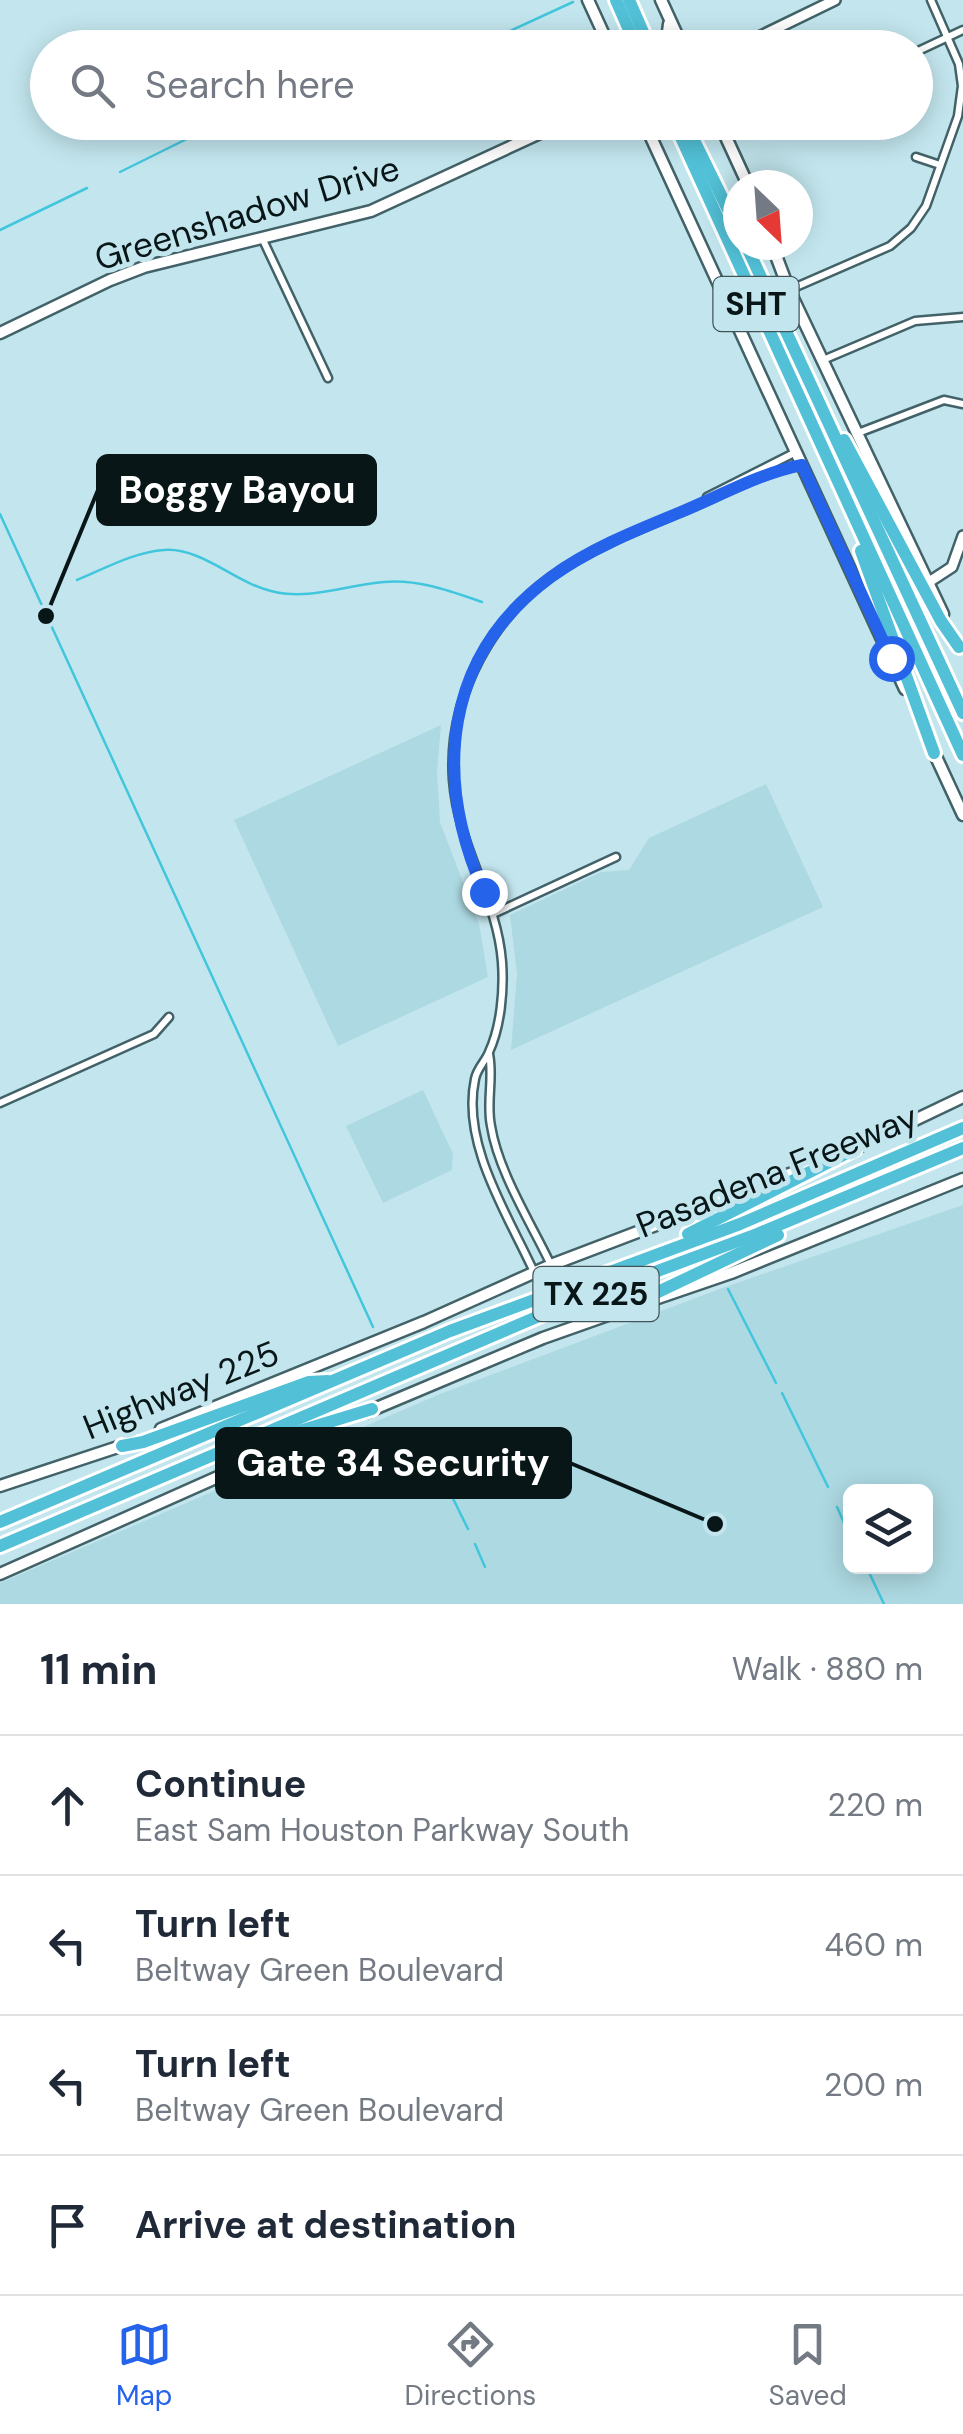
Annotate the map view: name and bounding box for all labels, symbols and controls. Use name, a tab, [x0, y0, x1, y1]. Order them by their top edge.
search box	[30, 30, 933, 140]
icon: search	[65, 58, 120, 113]
text: Search here	[145, 60, 355, 110]
street label: Greenshadow Drive	[89, 145, 405, 281]
north arrow	[723, 170, 813, 260]
road number: SHT	[714, 277, 798, 331]
callout: Boggy Bayou	[98, 456, 375, 524]
text: Boggy Bayou	[118, 465, 356, 515]
route start	[869, 636, 915, 682]
route end	[462, 870, 508, 916]
street label: Pasadena Freeway	[630, 1094, 924, 1248]
road number: TX 225	[534, 1267, 658, 1321]
street label: Highway 225	[76, 1330, 286, 1450]
callout: Gate 34 Security	[217, 1429, 570, 1497]
text: Gate 34 Security	[236, 1438, 550, 1488]
map controls	[843, 1484, 933, 1574]
button: layers	[843, 1484, 933, 1574]
text: 11 min	[40, 1642, 157, 1697]
text: Walk · 880 m	[732, 1648, 923, 1690]
text: Continue	[135, 1759, 306, 1809]
icon: ahead	[40, 1778, 95, 1833]
text: 220 m	[828, 1784, 923, 1826]
text: East Sam Houston Parkway South	[135, 1809, 629, 1851]
text: Turn left	[135, 1899, 291, 1949]
icon: left	[40, 1918, 95, 1973]
text: 460 m	[825, 1924, 923, 1966]
text: Beltway Green Boulevard	[135, 1949, 504, 1991]
text: Turn left	[135, 2039, 291, 2089]
icon: left	[40, 2058, 95, 2113]
text: 200 m	[824, 2064, 923, 2106]
text: Beltway Green Boulevard	[135, 2089, 504, 2131]
icon: arrive	[40, 2198, 95, 2253]
text: Arrive at destination	[135, 2200, 517, 2250]
tab: Map	[116, 2317, 172, 2414]
tab: Directions	[405, 2317, 536, 2414]
tab: Saved	[768, 2317, 847, 2414]

